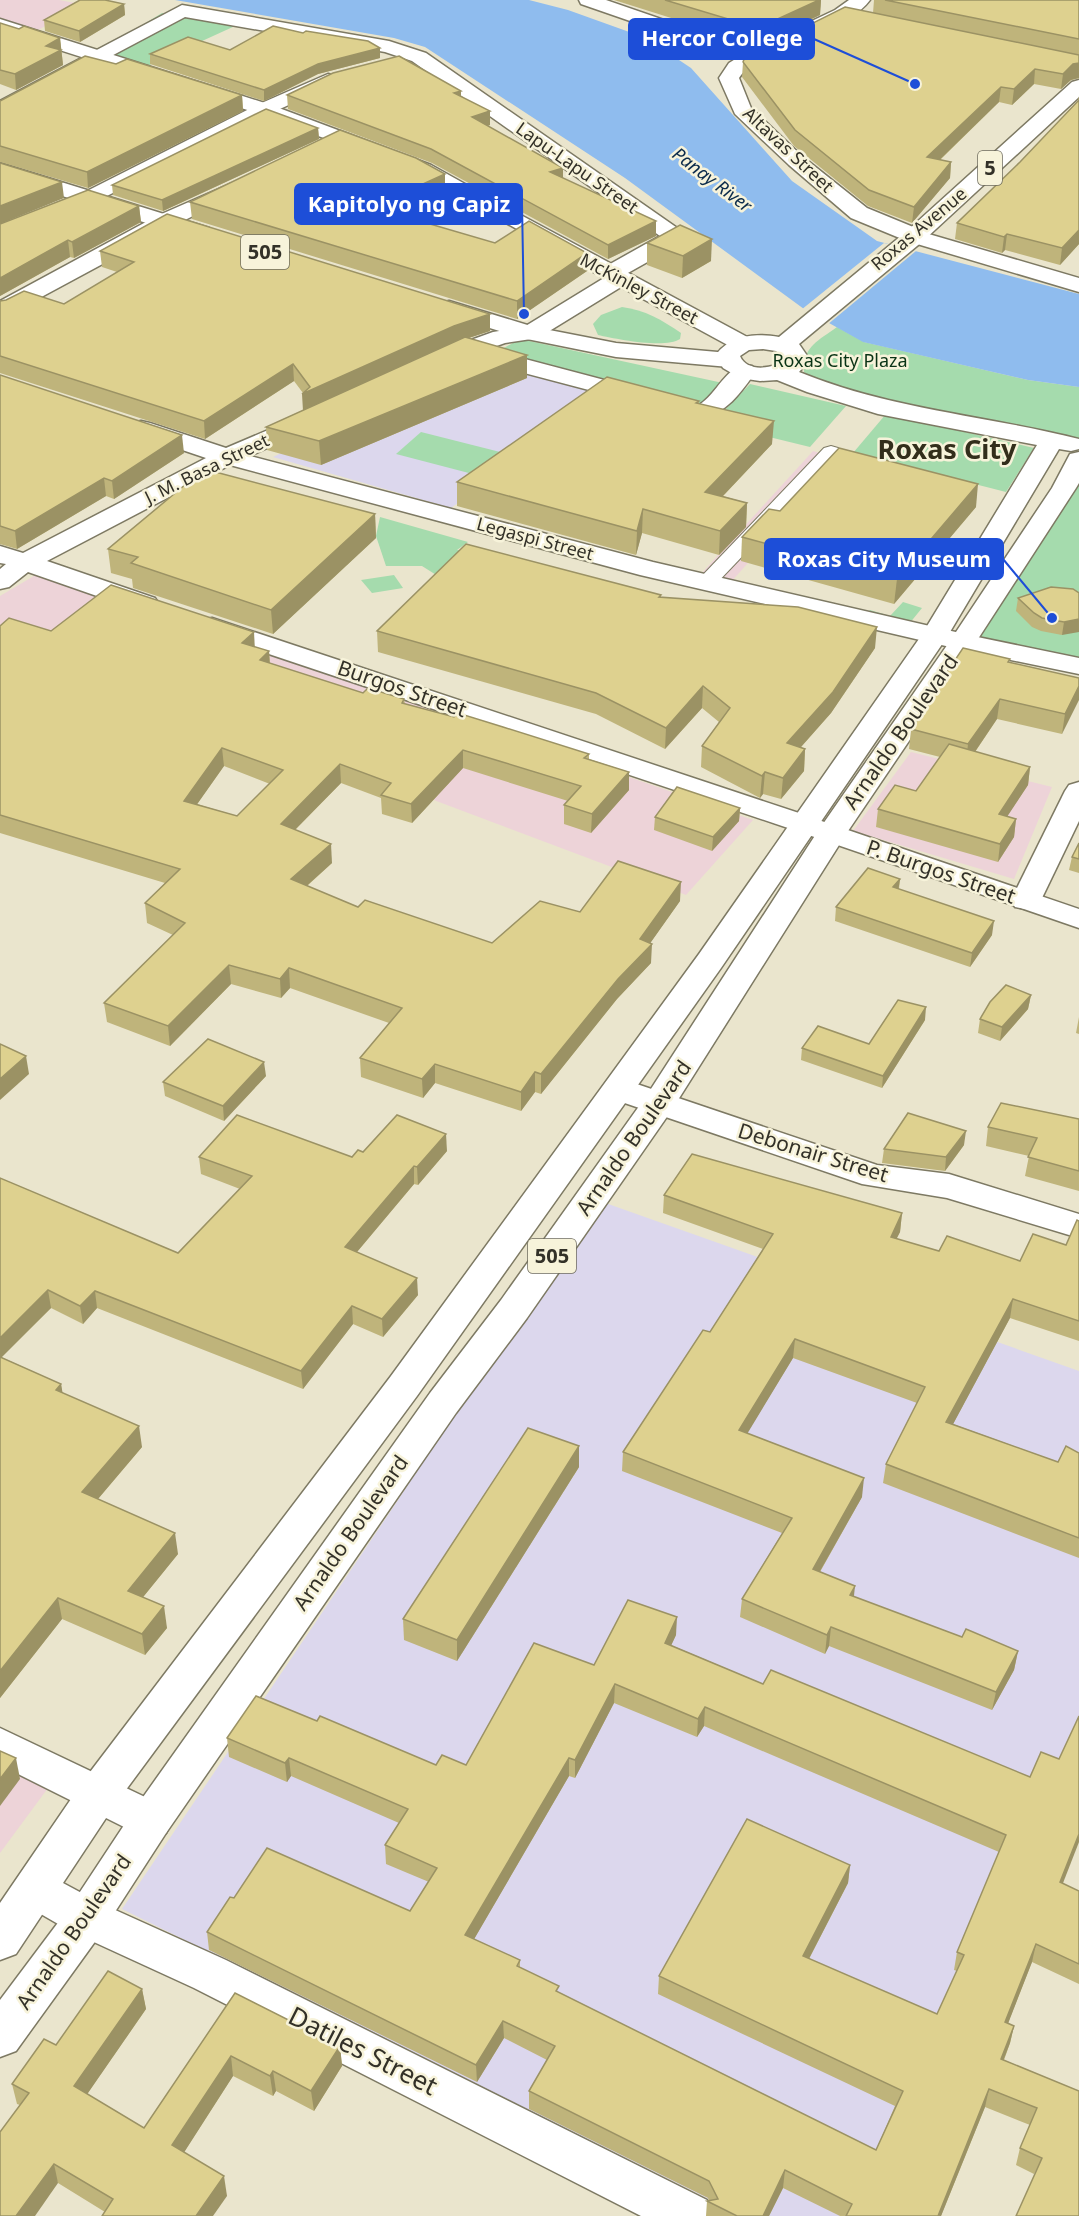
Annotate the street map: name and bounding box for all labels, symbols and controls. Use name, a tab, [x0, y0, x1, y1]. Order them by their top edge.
callout: Hercor College	[629, 19, 814, 59]
text: Hercor College	[641, 22, 803, 52]
street label: Altavas Street	[738, 101, 839, 198]
street label: Lapu-Lapu Street	[512, 116, 644, 219]
water label: Panay River	[668, 141, 758, 217]
road number: 5	[978, 151, 1002, 185]
street label: Roxas Avenue	[866, 181, 971, 275]
callout: Kapitolyo ng Capiz	[295, 184, 522, 224]
text: Kapitolyo ng Capiz	[308, 188, 511, 218]
road number: 505	[241, 235, 289, 269]
street label: McKinley Street	[576, 247, 703, 330]
park label: Roxas City Plaza	[772, 348, 908, 372]
street label: J. M. Basa Street	[139, 427, 273, 510]
district label: Roxas City	[878, 430, 1017, 467]
street label: Legaspi Street	[474, 511, 597, 565]
callout: Roxas City Museum	[765, 539, 1003, 579]
text: Roxas City Museum	[777, 543, 991, 573]
street label: Arnaldo Boulevard	[836, 648, 964, 814]
street label: Burgos Street	[334, 653, 471, 723]
street label: P. Burgos Street	[863, 832, 1020, 910]
street label: Arnaldo Boulevard	[569, 1054, 697, 1220]
street label: Debonair Street	[735, 1116, 892, 1188]
road number: 505	[528, 1239, 576, 1273]
street label: Arnaldo Boulevard	[286, 1449, 414, 1615]
street label: Arnaldo Boulevard	[9, 1848, 137, 2014]
street label: Datiles Street	[283, 1997, 444, 2103]

